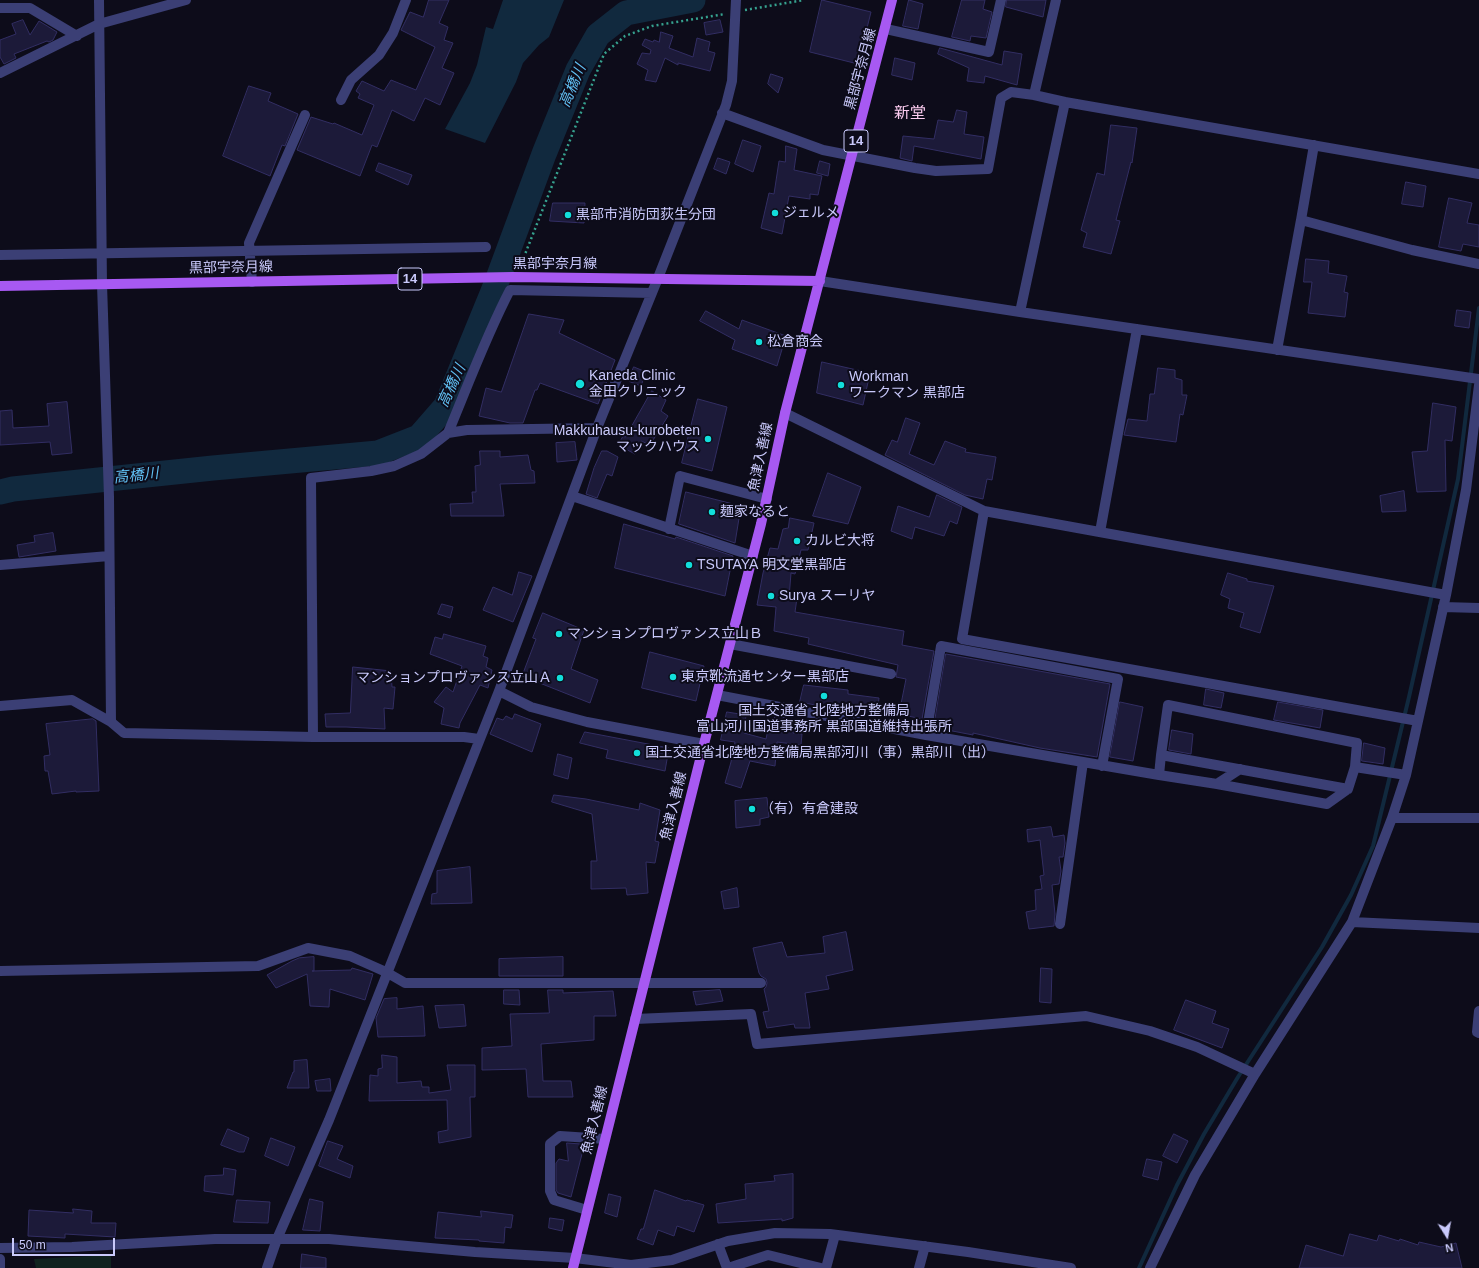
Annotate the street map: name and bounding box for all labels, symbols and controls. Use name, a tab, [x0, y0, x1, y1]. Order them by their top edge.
street label: 黒部宇奈月線	[842, 26, 880, 112]
water label: 高橋川	[556, 62, 590, 110]
district label: 新堂	[894, 104, 926, 124]
road number: 14	[844, 130, 868, 152]
place label: ジェルメ	[783, 205, 839, 221]
place label: 黒部市消防団荻生分団	[576, 207, 716, 223]
marker: ジェルメ	[770, 208, 780, 218]
marker: 黒部市消防団荻生分団	[563, 210, 573, 220]
street label: 黒部宇奈月線	[513, 256, 597, 272]
street label: 黒部宇奈月線	[189, 259, 273, 277]
road number: 14	[398, 268, 422, 290]
place label: 松倉商会	[767, 334, 823, 350]
marker: 松倉商会	[754, 337, 764, 347]
water label: 高橋川	[434, 362, 470, 410]
place label: Kaneda Clinic 金田クリニック	[589, 368, 687, 400]
place label: Workman ワークマン 黒部店	[849, 369, 965, 402]
marker: Kaneda Clinic 金田クリニック	[574, 378, 586, 390]
marker: Workman ワークマン 黒部店	[836, 380, 846, 390]
street label: 魚津入善線	[746, 421, 776, 493]
place label: Makkuhausu-kurobeten マックハウス	[554, 423, 700, 456]
marker: Makkuhausu-kurobeten マックハウス	[703, 434, 713, 444]
water label: 高橋川	[113, 465, 159, 487]
place label: 麺家なると	[720, 504, 790, 520]
marker: 麺家なると	[707, 507, 717, 517]
place label: カルビ大将	[805, 533, 875, 549]
marker: カルビ大将	[792, 536, 802, 546]
place label: TSUTAYA 明文堂黒部店	[697, 557, 846, 573]
marker: TSUTAYA 明文堂黒部店	[684, 560, 694, 570]
place label: Surya スーリヤ	[779, 588, 875, 604]
marker: Surya スーリヤ	[766, 591, 776, 601]
place label: マンションプロヴァンス立山Ｂ	[567, 626, 763, 642]
marker: マンションプロヴァンス立山Ｂ	[554, 629, 564, 639]
place label: 東京靴流通センター黒部店	[681, 669, 849, 685]
place label: マンションプロヴァンス立山Ａ	[356, 670, 552, 686]
marker: 東京靴流通センター黒部店	[668, 672, 678, 682]
marker: マンションプロヴァンス立山Ａ	[555, 673, 565, 683]
marker: 国土交通省 北陸地方整備局 富山河川国道事務所 黒部国道維持出張所	[819, 691, 829, 701]
place label: 国土交通省 北陸地方整備局 富山河川国道事務所 黒部国道維持出張所	[696, 703, 952, 736]
place label: 国土交通省北陸地方整備局黒部河川（事）黒部川（出）	[645, 745, 995, 761]
marker: 国土交通省北陸地方整備局黒部河川（事）黒部川（出）	[632, 748, 642, 758]
street label: 魚津入善線	[657, 770, 691, 842]
place label: （有）有倉建設	[760, 801, 858, 817]
marker: （有）有倉建設	[747, 804, 757, 814]
street label: 魚津入善線	[578, 1084, 612, 1156]
north arrow	[1427, 1216, 1467, 1256]
scale bar	[14, 1230, 117, 1256]
text: 50 m	[19, 1238, 46, 1252]
text: N	[1444, 1241, 1454, 1254]

